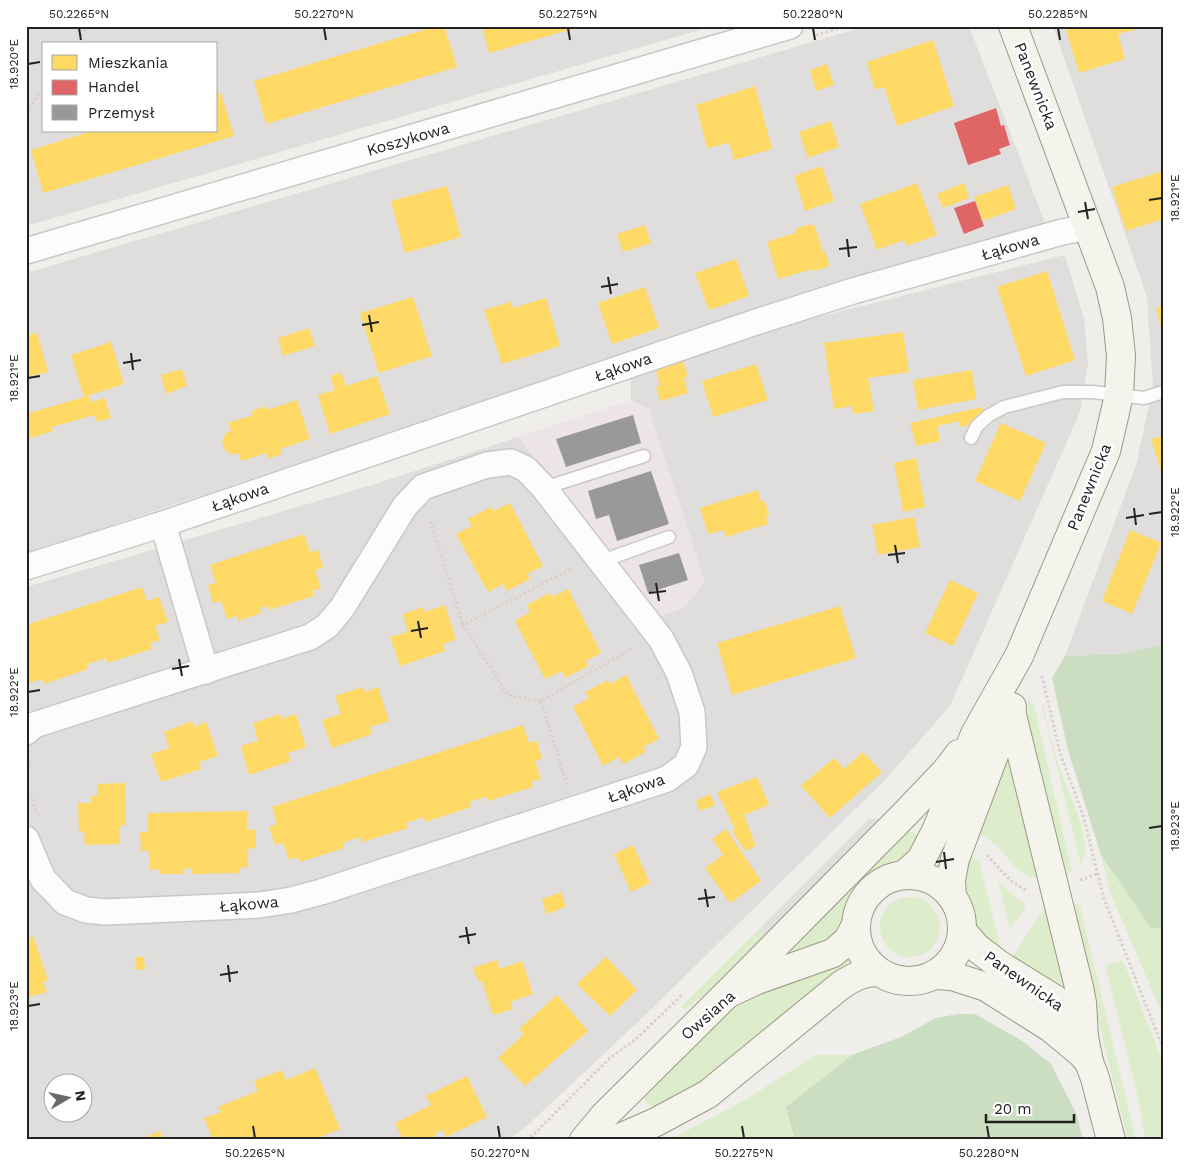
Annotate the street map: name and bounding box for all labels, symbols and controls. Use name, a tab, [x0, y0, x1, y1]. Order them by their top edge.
text: 50.2265°N	[49, 7, 109, 21]
text: 50.2270°N	[294, 7, 354, 21]
text: 50.2275°N	[538, 7, 598, 21]
text: 50.2280°N	[783, 7, 843, 21]
text: 50.2285°N	[1028, 7, 1088, 21]
text: 18.920°E	[7, 39, 21, 89]
street label: Panewnicka	[1011, 40, 1061, 132]
legend	[42, 42, 218, 132]
text: Mieszkania	[88, 54, 168, 72]
text: Handel	[88, 78, 140, 96]
text: Przemysł	[88, 104, 155, 122]
street label: Koszykowa	[365, 118, 451, 160]
text: 18.921°E	[1168, 174, 1182, 222]
street label: Łąkowa	[979, 230, 1041, 264]
street label: Łąkowa	[592, 348, 654, 386]
text: 18.921°E	[7, 354, 21, 402]
street label: Panewnicka	[1063, 441, 1115, 533]
street label: Łąkowa	[209, 478, 271, 516]
text: 18.922°E	[1168, 487, 1182, 537]
text: 18.922°E	[7, 667, 21, 717]
street label: Łąkowa	[605, 769, 667, 807]
text: 18.923°E	[1168, 801, 1182, 851]
street label: Łąkowa	[219, 892, 279, 916]
street label: Panewnicka	[981, 947, 1067, 1015]
text: 18.923°E	[7, 981, 21, 1031]
street label: Owsiana	[677, 986, 739, 1044]
north arrow	[42, 1074, 92, 1124]
text: N	[72, 1090, 90, 1102]
scale bar	[986, 1091, 1074, 1123]
text: 20 m	[994, 1100, 1032, 1118]
text: 50.2265°N	[225, 1146, 285, 1160]
text: 50.2270°N	[470, 1146, 530, 1160]
text: 50.2275°N	[714, 1146, 774, 1160]
text: 50.2280°N	[959, 1146, 1019, 1160]

